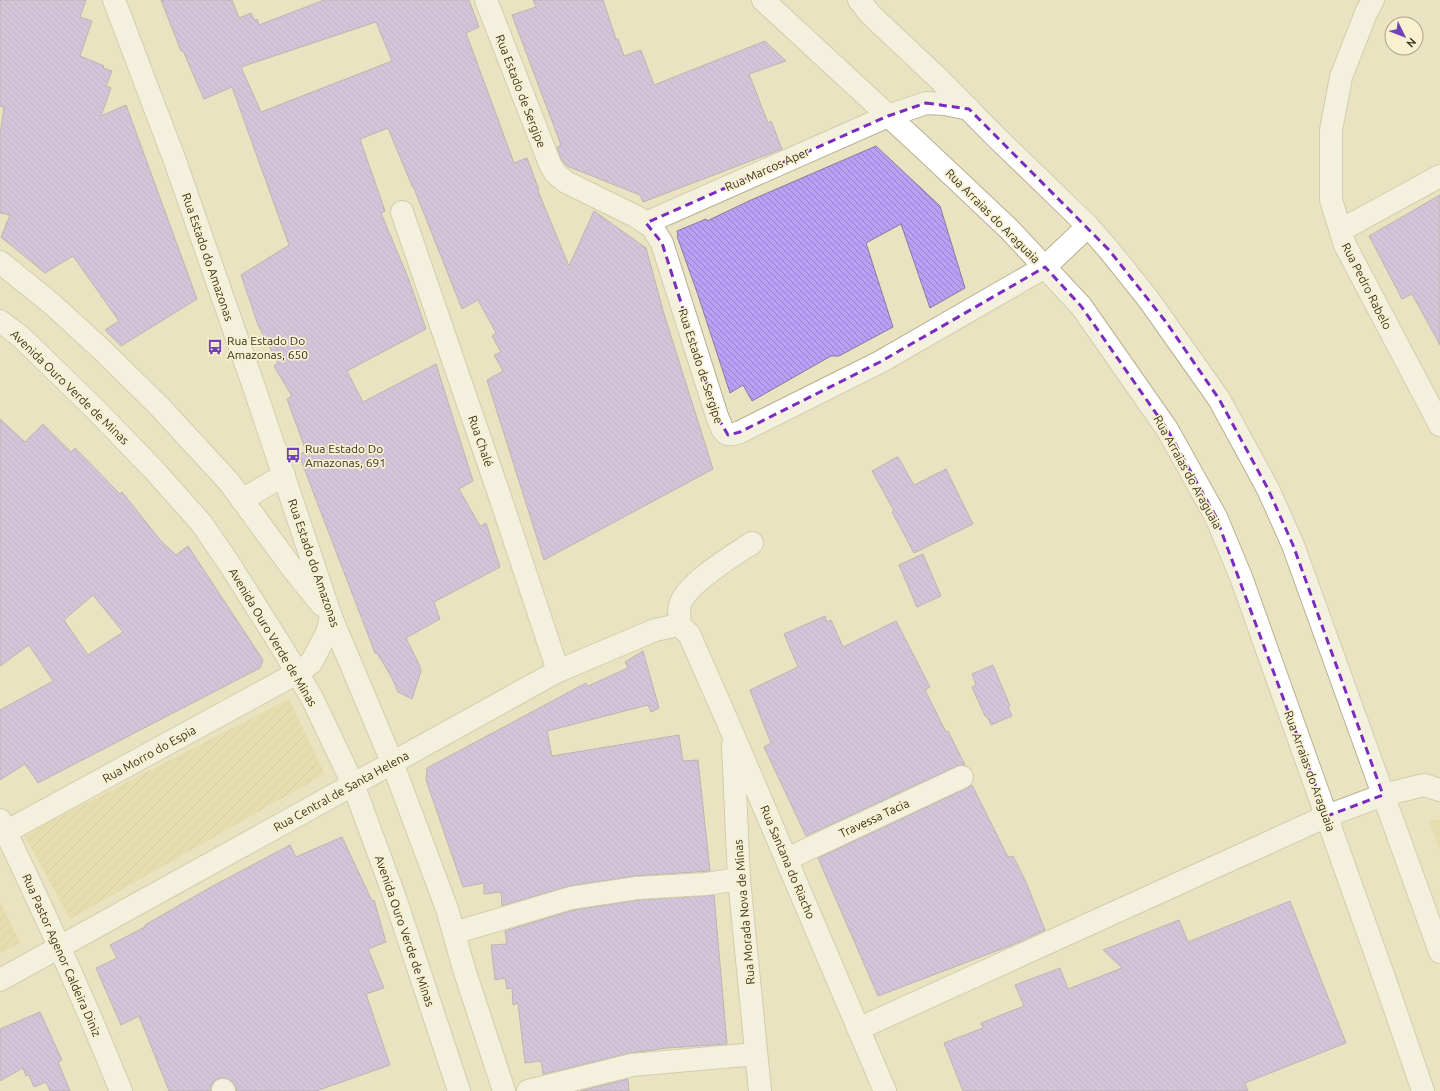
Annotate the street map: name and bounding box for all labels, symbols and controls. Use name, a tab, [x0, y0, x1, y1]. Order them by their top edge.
north arrow	[1384, 16, 1424, 56]
street label: Rua Estado de Sergipe	[493, 33, 549, 149]
text: N	[1404, 36, 1419, 50]
street label: Rua Marcos Aper	[723, 144, 812, 193]
street label: Rua Arraias do Araguaia	[943, 166, 1043, 266]
street label: Rua Estado do Amazonas	[180, 191, 236, 323]
street label: Rua Pedro Rabelo	[1340, 240, 1394, 332]
street label: Rua Estado de Sergipe	[676, 307, 726, 425]
street label: Avenida Ouro Verde de Minas	[8, 327, 132, 447]
place label: Rua Estado Do Amazonas, 650	[227, 334, 308, 361]
bus stop icon: Rua Estado Do Amazonas, 650	[206, 338, 224, 356]
street label: Rua Arraias do Araguaia	[1151, 413, 1225, 531]
street label: Rua Chalé	[466, 414, 496, 468]
place label: Rua Estado Do Amazonas, 691	[305, 442, 386, 469]
bus stop icon: Rua Estado Do Amazonas, 691	[284, 446, 302, 464]
street label: Rua Estado do Amazonas	[286, 497, 342, 629]
street label: Avenida Ouro Verde de Minas	[226, 566, 320, 708]
street label: Rua Arraias do Araguaia	[1282, 709, 1338, 833]
street label: Rua Morro do Espia	[100, 723, 198, 785]
street label: Rua Central de Santa Helena	[271, 748, 411, 834]
street label: Travessa Tacia	[837, 796, 911, 840]
street label: Rua Santana do Riacho	[758, 803, 818, 921]
street label: Rua Morada Nova de Minas	[731, 839, 757, 985]
street label: Avenida Ouro Verde de Minas	[373, 854, 437, 1008]
street label: Rua Pastor Agenor Caldeira Diniz	[20, 872, 104, 1039]

